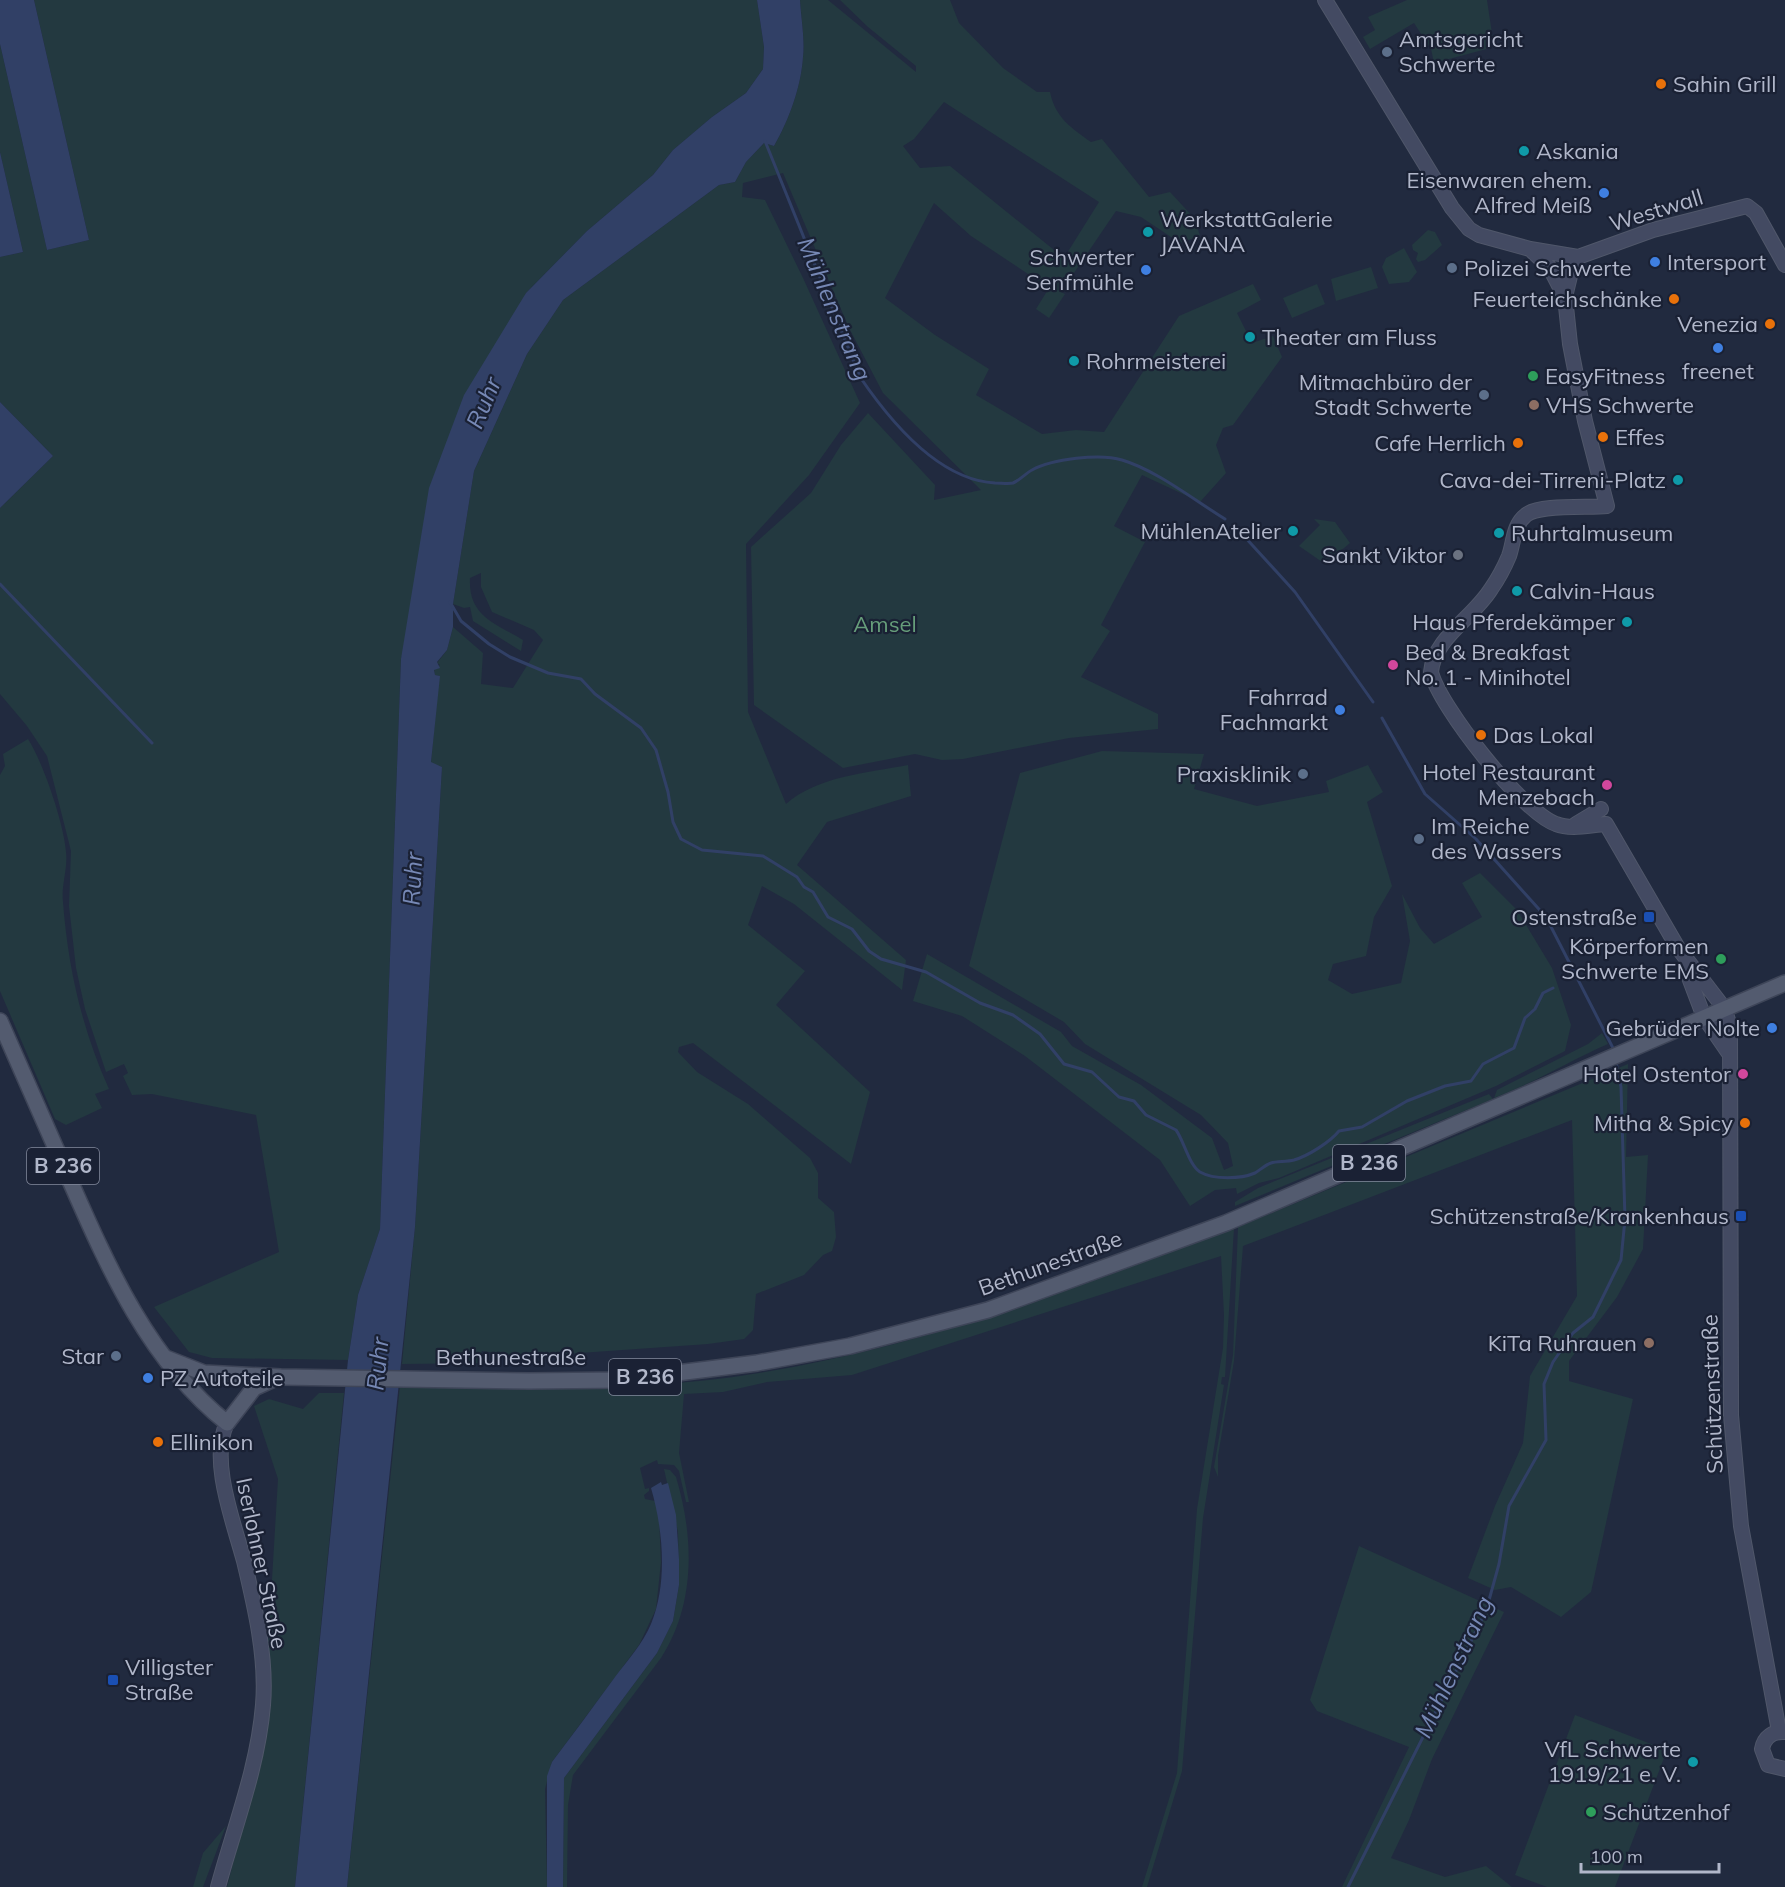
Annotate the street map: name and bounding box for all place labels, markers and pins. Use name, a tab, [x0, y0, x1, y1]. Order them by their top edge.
place label: Amtsgericht Schwerte	[1399, 25, 1523, 78]
marker: Amtsgericht Schwerte	[1380, 45, 1394, 59]
place label: Sahin Grill	[1673, 70, 1776, 98]
marker: Sahin Grill	[1654, 77, 1668, 91]
place label: Askania	[1536, 137, 1619, 165]
marker: Askania	[1517, 144, 1531, 158]
place label: Eisenwaren ehem. Alfred Meiß	[1406, 166, 1592, 219]
marker: Eisenwaren ehem. Alfred Meiß	[1597, 186, 1611, 200]
place label: WerkstattGalerie JAVANA	[1160, 205, 1333, 258]
marker: WerkstattGalerie JAVANA	[1141, 225, 1155, 239]
place label: Schwerter Senfmühle	[1026, 243, 1134, 296]
place label: Intersport	[1667, 248, 1766, 276]
place label: Polizei Schwerte	[1464, 254, 1631, 282]
marker: Intersport	[1648, 255, 1662, 269]
marker: Polizei Schwerte	[1445, 261, 1459, 275]
marker: Schwerter Senfmühle	[1139, 263, 1153, 277]
place label: Feuerteichschänke	[1472, 285, 1662, 313]
marker: Feuerteichschänke	[1667, 292, 1681, 306]
place label: Venezia	[1677, 310, 1758, 338]
marker: Venezia	[1763, 317, 1777, 331]
place label: Theater am Fluss	[1262, 323, 1437, 351]
marker: Theater am Fluss	[1243, 330, 1257, 344]
marker: freenet	[1711, 341, 1725, 355]
place label: Rohrmeisterei	[1086, 347, 1226, 375]
marker: Rohrmeisterei	[1067, 354, 1081, 368]
place label: freenet	[1682, 357, 1754, 385]
place label: EasyFitness	[1545, 362, 1665, 390]
place label: Mitmachbüro der Stadt Schwerte	[1299, 368, 1472, 421]
marker: EasyFitness	[1526, 369, 1540, 383]
marker: Mitmachbüro der Stadt Schwerte	[1477, 388, 1491, 402]
place label: VHS Schwerte	[1546, 391, 1694, 419]
marker: VHS Schwerte	[1527, 398, 1541, 412]
place label: Effes	[1615, 423, 1665, 451]
place label: Cafe Herrlich	[1374, 429, 1506, 457]
marker: Effes	[1596, 430, 1610, 444]
marker: Cafe Herrlich	[1511, 436, 1525, 450]
place label: Cava-dei-Tirreni-Platz	[1439, 466, 1666, 494]
marker: Cava-dei-Tirreni-Platz	[1671, 473, 1685, 487]
place label: MühlenAtelier	[1141, 517, 1281, 545]
place label: Ruhrtalmuseum	[1511, 519, 1673, 547]
marker: MühlenAtelier	[1286, 524, 1300, 538]
marker: Ruhrtalmuseum	[1492, 526, 1506, 540]
place label: Sankt Viktor	[1322, 541, 1446, 569]
marker: Sankt Viktor	[1451, 548, 1465, 562]
place label: Calvin-Haus	[1529, 577, 1655, 605]
marker: Calvin-Haus	[1510, 584, 1524, 598]
place label: Haus Pferdekämper	[1412, 608, 1615, 636]
marker: Haus Pferdekämper	[1620, 615, 1634, 629]
place label: Bed & Breakfast No. 1 - Minihotel	[1405, 638, 1571, 691]
marker: Bed & Breakfast No. 1 - Minihotel	[1386, 658, 1400, 672]
place label: Fahrrad Fachmarkt	[1220, 683, 1328, 736]
marker: Fahrrad Fachmarkt	[1333, 703, 1347, 717]
place label: Das Lokal	[1493, 721, 1593, 749]
marker: Das Lokal	[1474, 728, 1488, 742]
place label: Hotel Restaurant Menzebach	[1422, 758, 1595, 811]
place label: Praxisklinik	[1177, 760, 1292, 788]
marker: Praxisklinik	[1296, 767, 1310, 781]
marker: Hotel Restaurant Menzebach	[1600, 778, 1614, 792]
place label: Im Reiche des Wassers	[1431, 812, 1562, 865]
marker: Im Reiche des Wassers	[1412, 832, 1426, 846]
place label: Ostenstraße	[1511, 903, 1637, 931]
marker: Ostenstraße	[1642, 910, 1656, 924]
place label: Körperformen Schwerte EMS	[1561, 932, 1709, 985]
marker: Körperformen Schwerte EMS	[1714, 952, 1728, 966]
place label: Gebrüder Nolte	[1605, 1014, 1760, 1042]
marker: Gebrüder Nolte	[1765, 1021, 1779, 1035]
place label: Hotel Ostentor	[1583, 1060, 1731, 1088]
marker: Hotel Ostentor	[1736, 1067, 1750, 1081]
place label: Mitha & Spicy	[1594, 1109, 1733, 1137]
marker: Mitha & Spicy	[1738, 1116, 1752, 1130]
place label: Schützenstraße/Krankenhaus	[1430, 1202, 1729, 1230]
marker: Schützenstraße/Krankenhaus	[1734, 1209, 1748, 1223]
place label: KiTa Ruhrauen	[1488, 1329, 1637, 1357]
marker: KiTa Ruhrauen	[1642, 1336, 1656, 1350]
place label: Star	[61, 1342, 104, 1370]
marker: Star	[109, 1349, 123, 1363]
place label: PZ Autoteile	[160, 1364, 284, 1392]
marker: PZ Autoteile	[141, 1371, 155, 1385]
place label: Ellinikon	[170, 1428, 253, 1456]
marker: Ellinikon	[151, 1435, 165, 1449]
place label: Villigster Straße	[125, 1653, 213, 1706]
marker: Villigster Straße	[106, 1673, 120, 1687]
place label: VfL Schwerte 1919/21 e. V.	[1544, 1735, 1681, 1788]
marker: VfL Schwerte 1919/21 e. V.	[1686, 1755, 1700, 1769]
place label: Schützenhof	[1603, 1798, 1730, 1826]
marker: Schützenhof	[1584, 1805, 1598, 1819]

